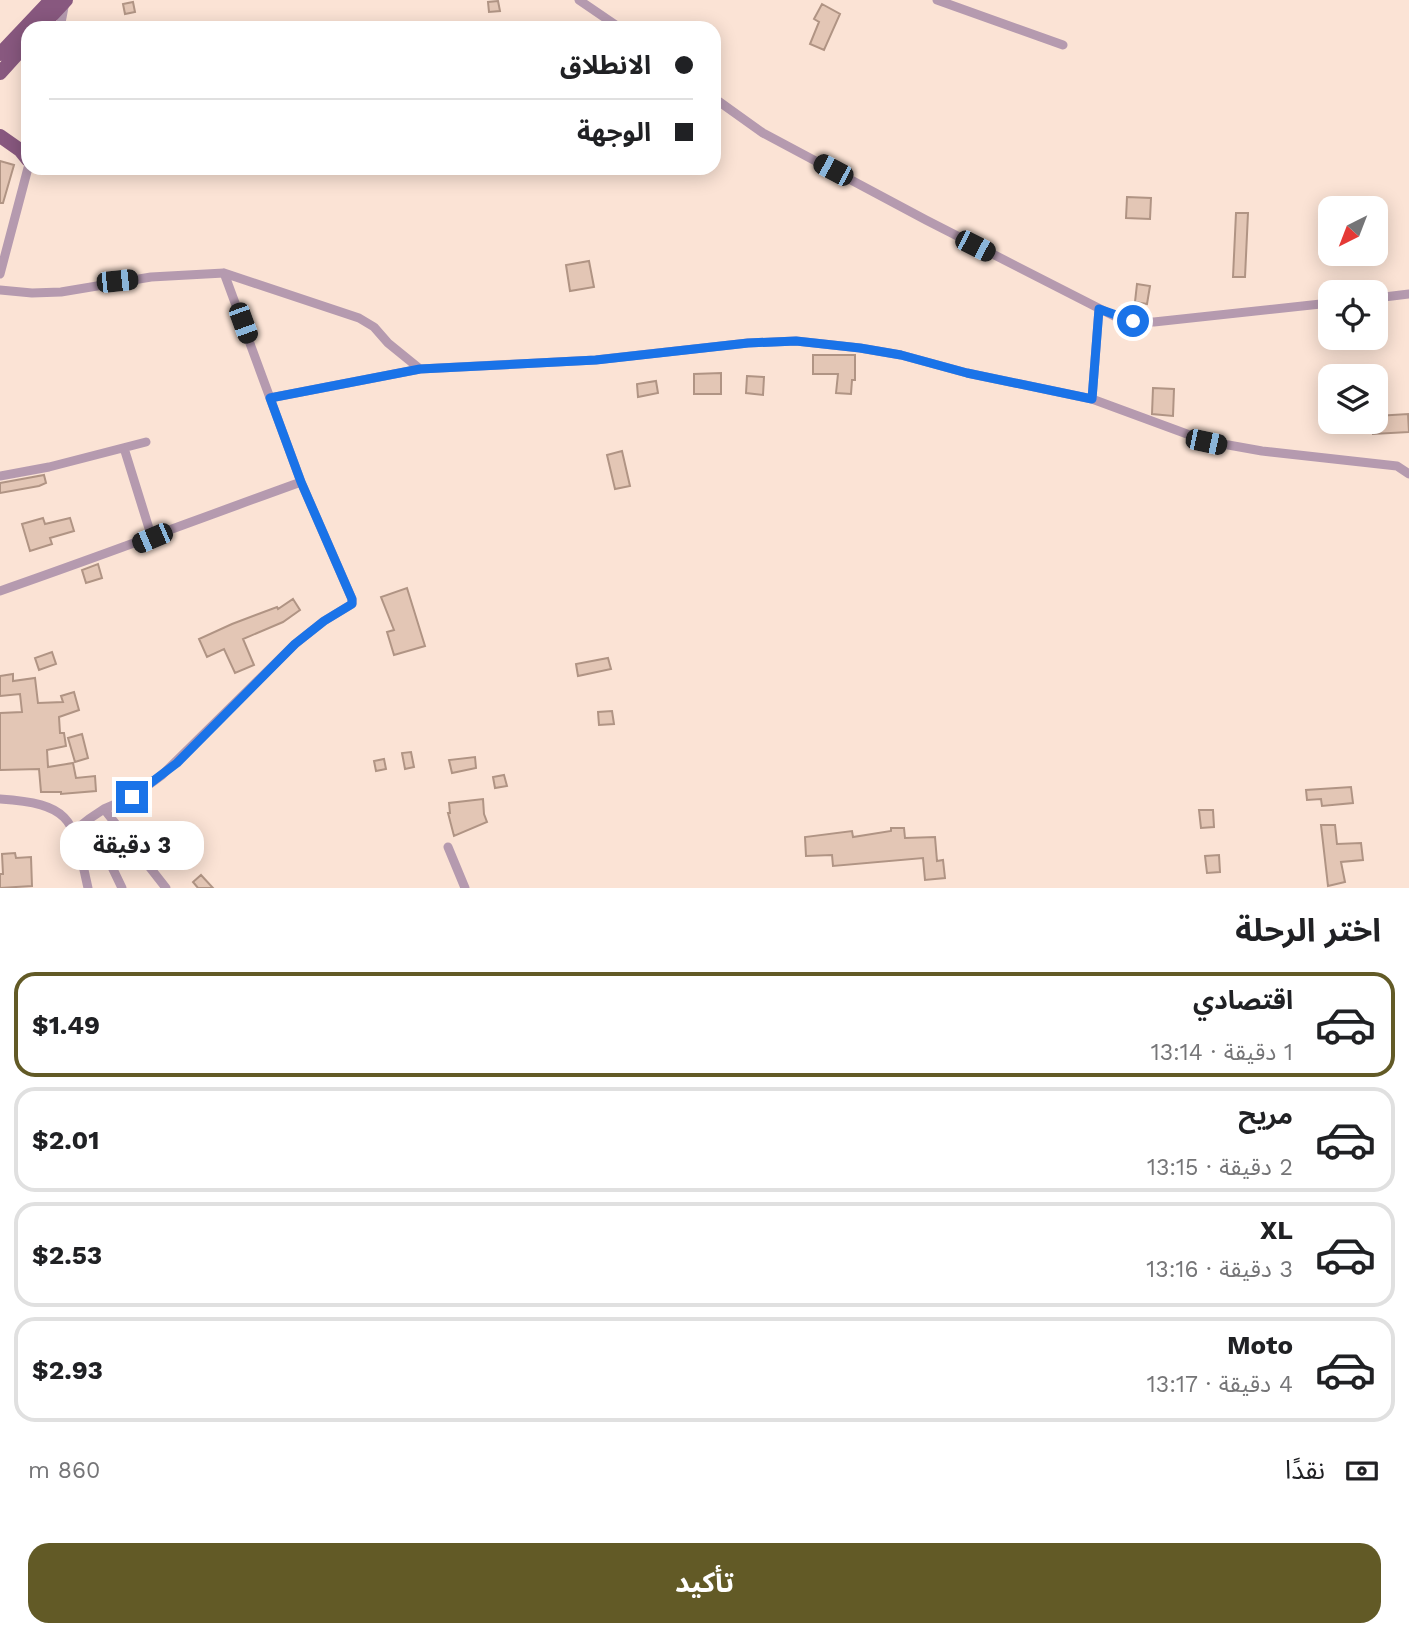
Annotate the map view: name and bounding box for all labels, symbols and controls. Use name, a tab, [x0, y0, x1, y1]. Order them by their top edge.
text: الانطلاق	[560, 50, 651, 80]
text: الوجهة	[577, 117, 651, 147]
car	[810, 151, 857, 189]
north arrow	[1318, 196, 1388, 266]
map controls	[1318, 196, 1388, 434]
car	[952, 227, 999, 265]
car	[96, 268, 139, 294]
button: locate	[1318, 280, 1388, 350]
car	[226, 300, 261, 346]
route start	[1117, 305, 1149, 337]
button: layers	[1318, 364, 1388, 434]
car	[1184, 427, 1229, 457]
car	[129, 520, 176, 556]
route end	[116, 781, 148, 813]
callout: 3 دقيقة	[60, 822, 204, 870]
text: 3 دقيقة	[93, 832, 171, 859]
text: اختر الرحلة	[1235, 911, 1381, 949]
text: اقتصادي	[1193, 985, 1293, 1015]
icon: car	[1314, 993, 1377, 1056]
text: $1.49	[32, 1010, 100, 1040]
text: 1 دقيقة · 13:14	[1151, 1039, 1293, 1066]
text: مريح	[1238, 1100, 1293, 1130]
icon: car	[1314, 1108, 1377, 1171]
text: $2.01	[32, 1125, 99, 1155]
text: 2 دقيقة · 13:15	[1147, 1154, 1293, 1181]
text: XL	[1260, 1215, 1293, 1245]
icon: car	[1314, 1223, 1377, 1286]
text: $2.53	[32, 1240, 102, 1270]
text: 3 دقيقة · 13:16	[1146, 1256, 1293, 1283]
text: Moto	[1227, 1330, 1293, 1360]
icon: car	[1314, 1338, 1377, 1401]
text: $2.93	[32, 1355, 103, 1385]
text: 4 دقيقة · 13:17	[1147, 1371, 1293, 1398]
icon: cash	[1343, 1452, 1381, 1490]
text: نقدًا	[1285, 1455, 1325, 1485]
text: 860 m	[28, 1457, 100, 1484]
button: تأكيد	[28, 1543, 1381, 1623]

